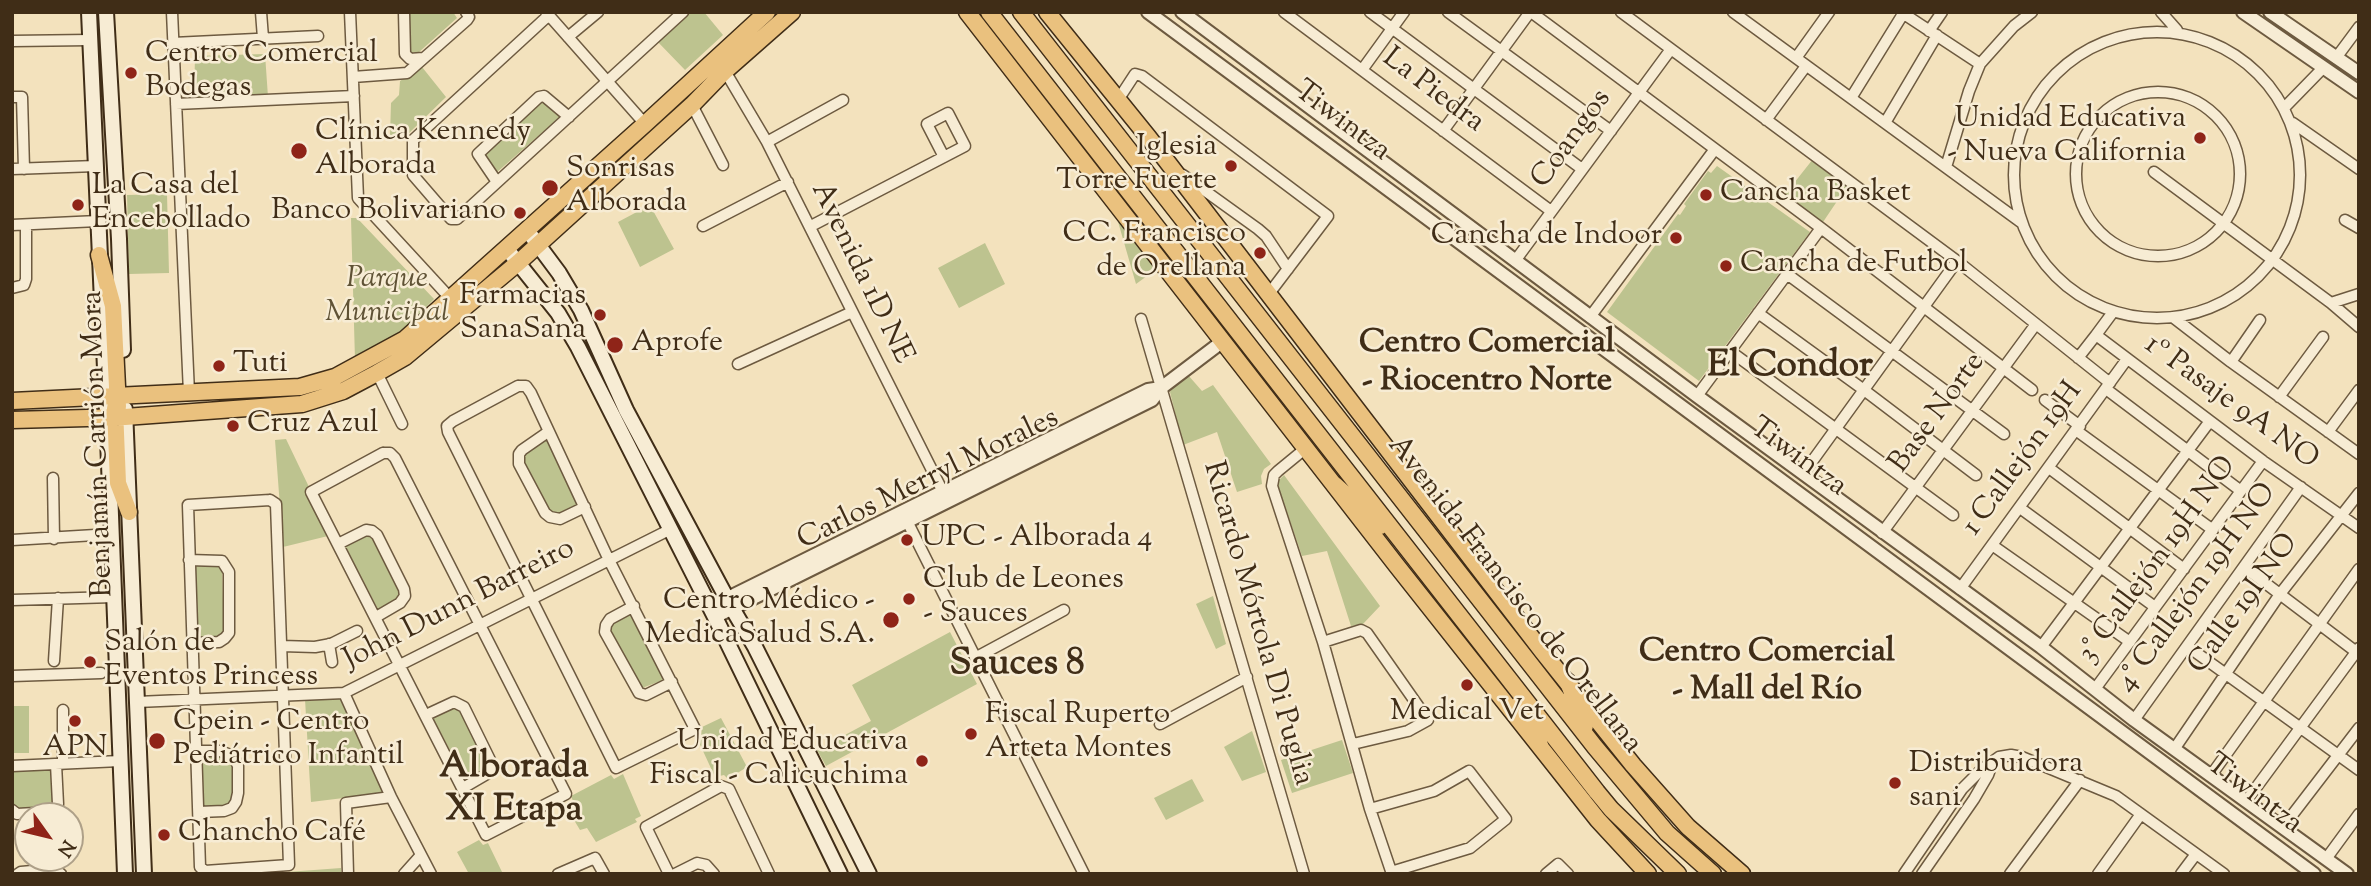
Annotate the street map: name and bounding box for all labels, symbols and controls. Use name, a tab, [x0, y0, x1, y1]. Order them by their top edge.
place label: Centro Comercial Bodegas	[145, 38, 378, 108]
street label: La Piedra	[1374, 42, 1490, 142]
marker: Centro Comercial Bodegas	[123, 65, 139, 81]
street label: Tiwintza	[1286, 75, 1396, 171]
street label: Coangos	[1525, 83, 1621, 197]
place label: Unidad Educativa - Nueva California	[1947, 103, 2186, 174]
place label: Clínica Kennedy Alborada	[315, 116, 531, 186]
marker: Unidad Educativa - Nueva California	[2192, 130, 2208, 146]
place label: Iglesia Torre Fuerte	[1056, 131, 1217, 202]
marker: Clínica Kennedy Alborada	[289, 141, 309, 161]
place label: Sonrisas Alborada	[566, 153, 687, 224]
marker: Iglesia Torre Fuerte	[1223, 158, 1239, 174]
place label: La Casa del Encebollado	[92, 170, 251, 240]
street label: Avenida 1D NE	[801, 177, 919, 371]
place label: Cancha Basket	[1720, 177, 1911, 213]
marker: Sonrisas Alborada	[540, 178, 560, 198]
marker: Cancha Basket	[1698, 187, 1714, 203]
place label: Banco Bolivariano	[271, 195, 506, 231]
marker: La Casa del Encebollado	[70, 197, 86, 213]
marker: Banco Bolivariano	[512, 205, 528, 221]
place label: CC. Francisco de Orellana	[1062, 218, 1246, 288]
place label: Cancha de Indoor	[1431, 220, 1662, 256]
marker: Cancha de Indoor	[1668, 230, 1684, 246]
marker: CC. Francisco de Orellana	[1252, 245, 1268, 261]
place label: Cancha de Futbol	[1740, 248, 1968, 284]
marker: Cancha de Futbol	[1718, 258, 1734, 274]
park label: Parque Municipal	[325, 263, 449, 334]
place label: Farmacias SanaSana	[459, 280, 586, 350]
street label: Benjamín Carrión Mora	[77, 290, 123, 598]
marker: Farmacias SanaSana	[592, 307, 608, 323]
district label: Centro Comercial - Riocentro Norte	[1359, 325, 1615, 403]
place label: Aprofe	[631, 327, 723, 363]
street label: 1º Pasaje 9A NO	[2136, 329, 2324, 479]
marker: Aprofe	[605, 335, 625, 355]
district label: El Condor	[1707, 347, 1873, 391]
street label: Base Norte	[1883, 347, 1995, 481]
place label: Tuti	[233, 348, 288, 384]
marker: Tuti	[211, 358, 227, 374]
street label: 1 Callejón 19H	[1956, 376, 2092, 544]
street label: Carlos Merryl Morales	[792, 402, 1066, 560]
place label: Cruz Azul	[247, 408, 378, 444]
street label: Tiwintza	[1741, 412, 1853, 506]
marker: Cruz Azul	[225, 418, 241, 434]
street label: Avenida Francisco de Orellana	[1378, 430, 1648, 762]
street label: 3° Callejón 19H NO	[2072, 451, 2246, 671]
street label: Ricardo Mórtola Di Puglia	[1192, 458, 1320, 790]
street label: 4° Callejón 19H NO	[2110, 477, 2286, 701]
place label: UPC - Alborada 4	[921, 522, 1152, 558]
street label: Calle 19I NO	[2182, 528, 2308, 682]
street label: John Dunn Barreiro	[338, 532, 582, 680]
marker: UPC - Alborada 4	[899, 532, 915, 548]
place label: Club de Leones - Sauces	[923, 564, 1124, 634]
place label: Centro Médico - MedicaSalud S.A.	[645, 585, 875, 656]
marker: Club de Leones - Sauces	[901, 591, 917, 607]
marker: Centro Médico - MedicaSalud S.A.	[881, 610, 901, 630]
place label: Salón de Eventos Princess	[104, 627, 318, 698]
district label: Centro Comercial - Mall del Río	[1639, 634, 1895, 712]
district label: Sauces 8	[950, 645, 1084, 689]
marker: Salón de Eventos Princess	[82, 654, 98, 670]
marker: Medical Vet	[1459, 677, 1475, 693]
place label: Medical Vet	[1390, 696, 1544, 732]
place label: Fiscal Ruperto Arteta Montes	[985, 699, 1172, 770]
place label: Cpein - Centro Pediátrico Infantil	[173, 706, 404, 776]
marker: APN	[67, 713, 83, 729]
place label: Unidad Educativa Fiscal - Calicuchima	[649, 726, 908, 796]
marker: Fiscal Ruperto Arteta Montes	[963, 726, 979, 742]
marker: Cpein - Centro Pediátrico Infantil	[147, 731, 167, 751]
place label: APN	[43, 732, 107, 768]
district label: Alborada XI Etapa	[439, 748, 589, 835]
place label: Distribuidora sani	[1909, 748, 2083, 818]
street label: Tiwintza	[2198, 748, 2308, 844]
marker: Unidad Educativa Fiscal - Calicuchima	[914, 753, 930, 769]
marker: Distribuidora sani	[1887, 775, 1903, 791]
north arrow	[14, 802, 84, 872]
place label: Chancho Café	[178, 817, 366, 853]
marker: Chancho Café	[156, 827, 172, 843]
text: N	[50, 834, 81, 862]

